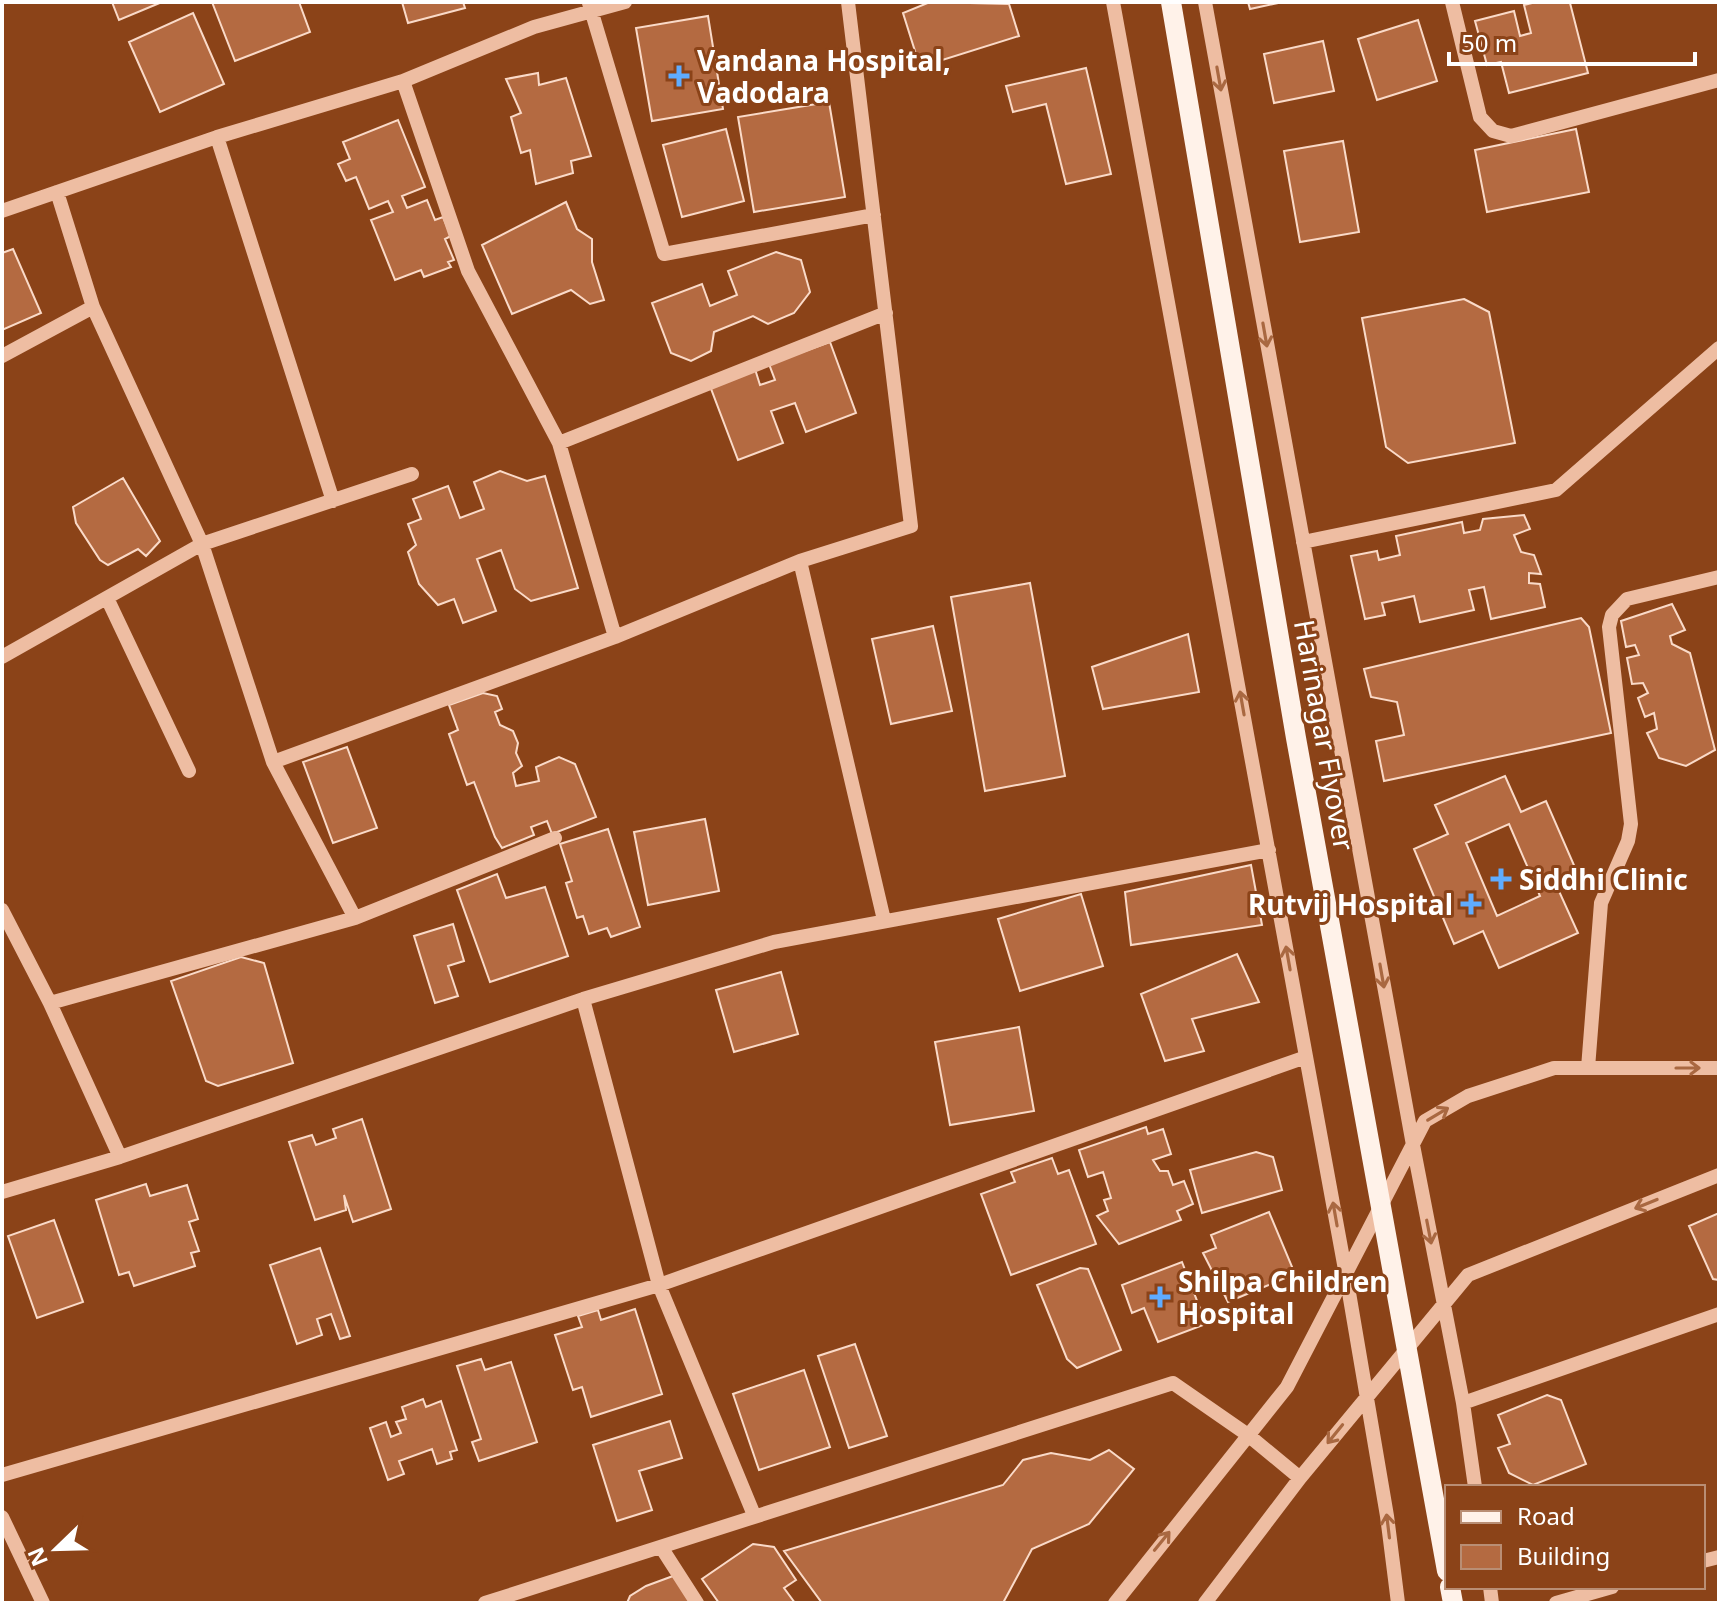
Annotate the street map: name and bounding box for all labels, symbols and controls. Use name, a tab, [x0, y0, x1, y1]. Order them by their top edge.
scale bar	[1449, 16, 1695, 66]
text: 50 m	[1461, 26, 1517, 59]
place label: Vandana Hospital, Vadodara	[697, 41, 951, 111]
marker: Vandana Hospital, Vadodara	[668, 65, 690, 87]
one-way arrow	[1212, 66, 1227, 91]
one-way arrow	[1259, 321, 1274, 347]
street label: Harinagar Flyover	[1286, 616, 1364, 854]
one-way arrow	[1233, 690, 1248, 716]
place label: Siddhi Clinic	[1519, 860, 1688, 898]
marker: Siddhi Clinic	[1490, 868, 1512, 890]
place label: Rutvij Hospital	[1248, 885, 1453, 923]
marker: Rutvij Hospital	[1460, 893, 1482, 915]
one-way arrow	[1280, 946, 1295, 972]
one-way arrow	[1375, 963, 1390, 988]
one-way arrow	[1674, 1060, 1701, 1076]
one-way arrow	[1426, 1106, 1449, 1122]
one-way arrow	[1634, 1198, 1659, 1212]
one-way arrow	[1326, 1202, 1341, 1227]
one-way arrow	[1423, 1218, 1438, 1244]
place label: Shilpa Children Hospital	[1178, 1262, 1388, 1332]
marker: Shilpa Children Hospital	[1149, 1286, 1171, 1308]
one-way arrow	[1326, 1424, 1344, 1444]
legend	[1445, 1485, 1705, 1589]
text: Road	[1517, 1499, 1575, 1532]
north arrow	[16, 1509, 96, 1589]
one-way arrow	[1381, 1513, 1396, 1539]
one-way arrow	[1154, 1531, 1171, 1552]
text: Building	[1517, 1539, 1610, 1572]
text: N	[19, 1543, 54, 1571]

